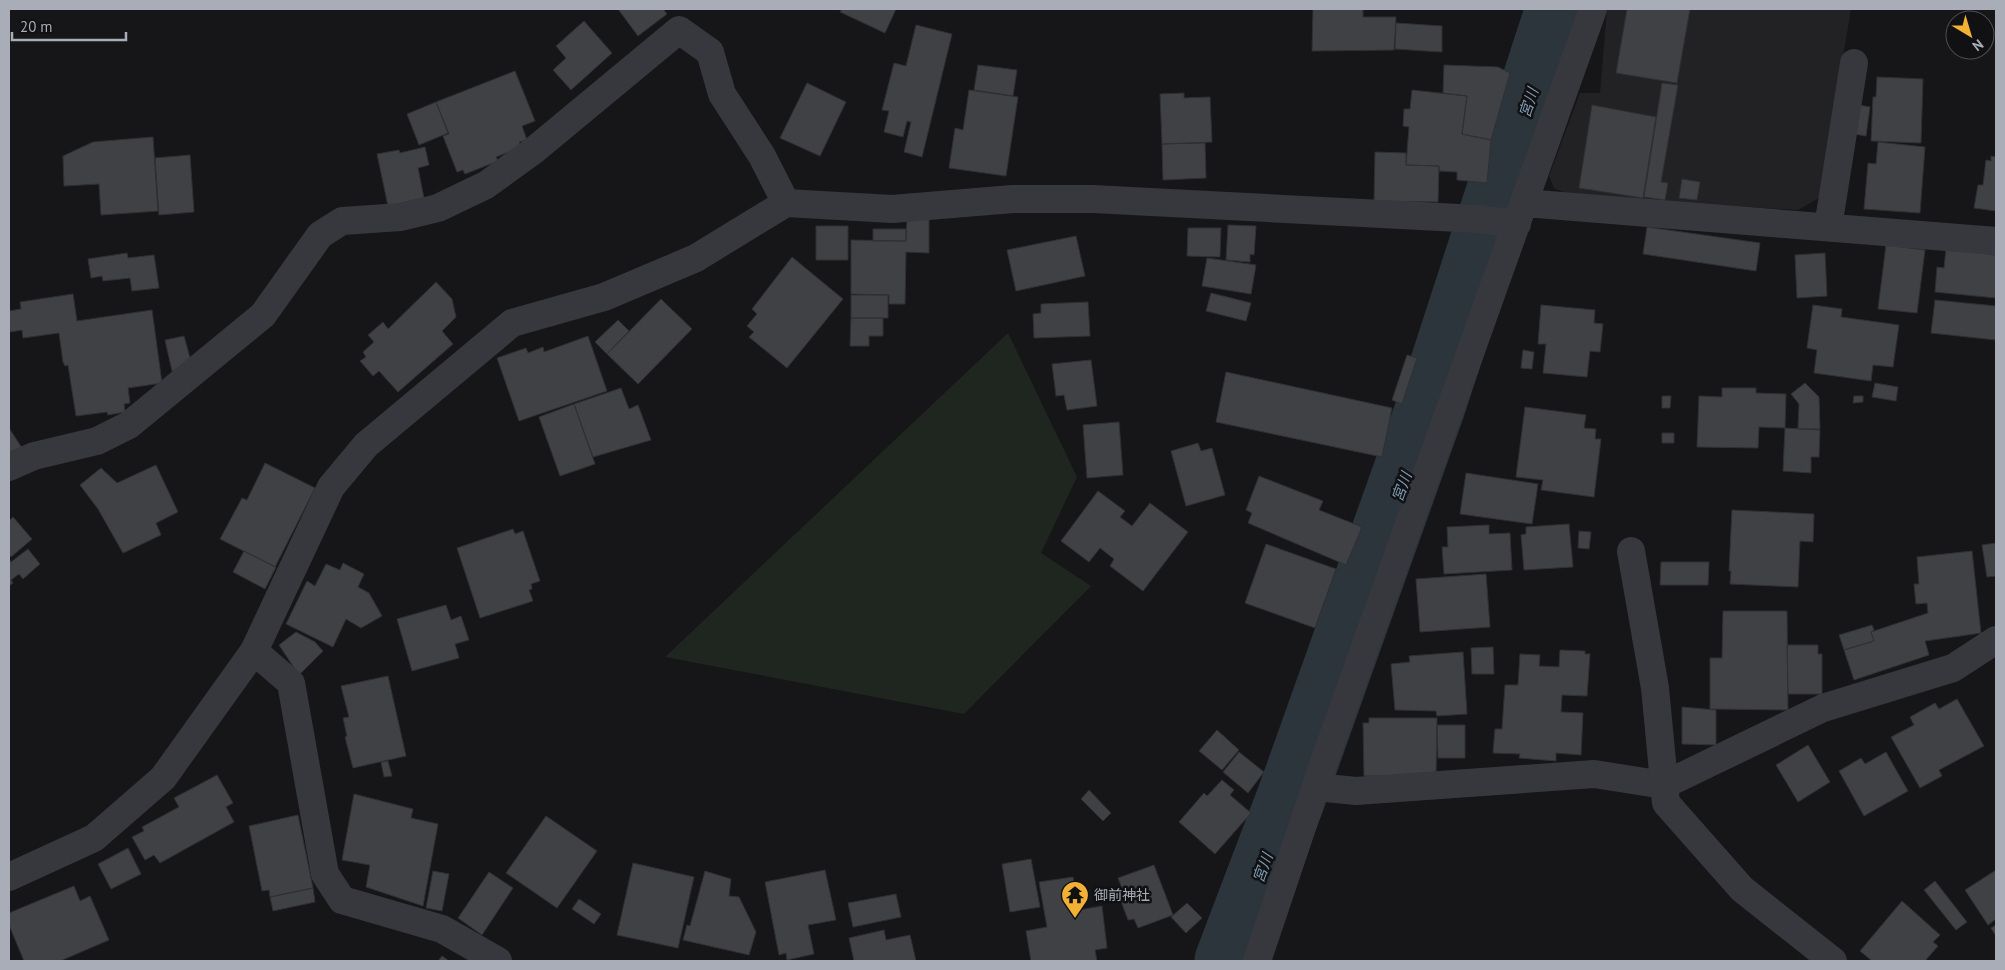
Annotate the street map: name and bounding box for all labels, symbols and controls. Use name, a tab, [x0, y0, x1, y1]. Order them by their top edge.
scale bar	[12, 10, 126, 42]
north arrow	[1945, 10, 1995, 60]
text: 20 m	[20, 17, 53, 36]
text: N	[1969, 35, 1987, 55]
water label: 宮川	[1515, 84, 1543, 120]
water label: 宮川	[1387, 468, 1416, 504]
water label: 宮川	[1248, 849, 1277, 885]
temple icon: 御前神社	[1060, 880, 1090, 919]
place label: 御前神社	[1094, 886, 1150, 904]

